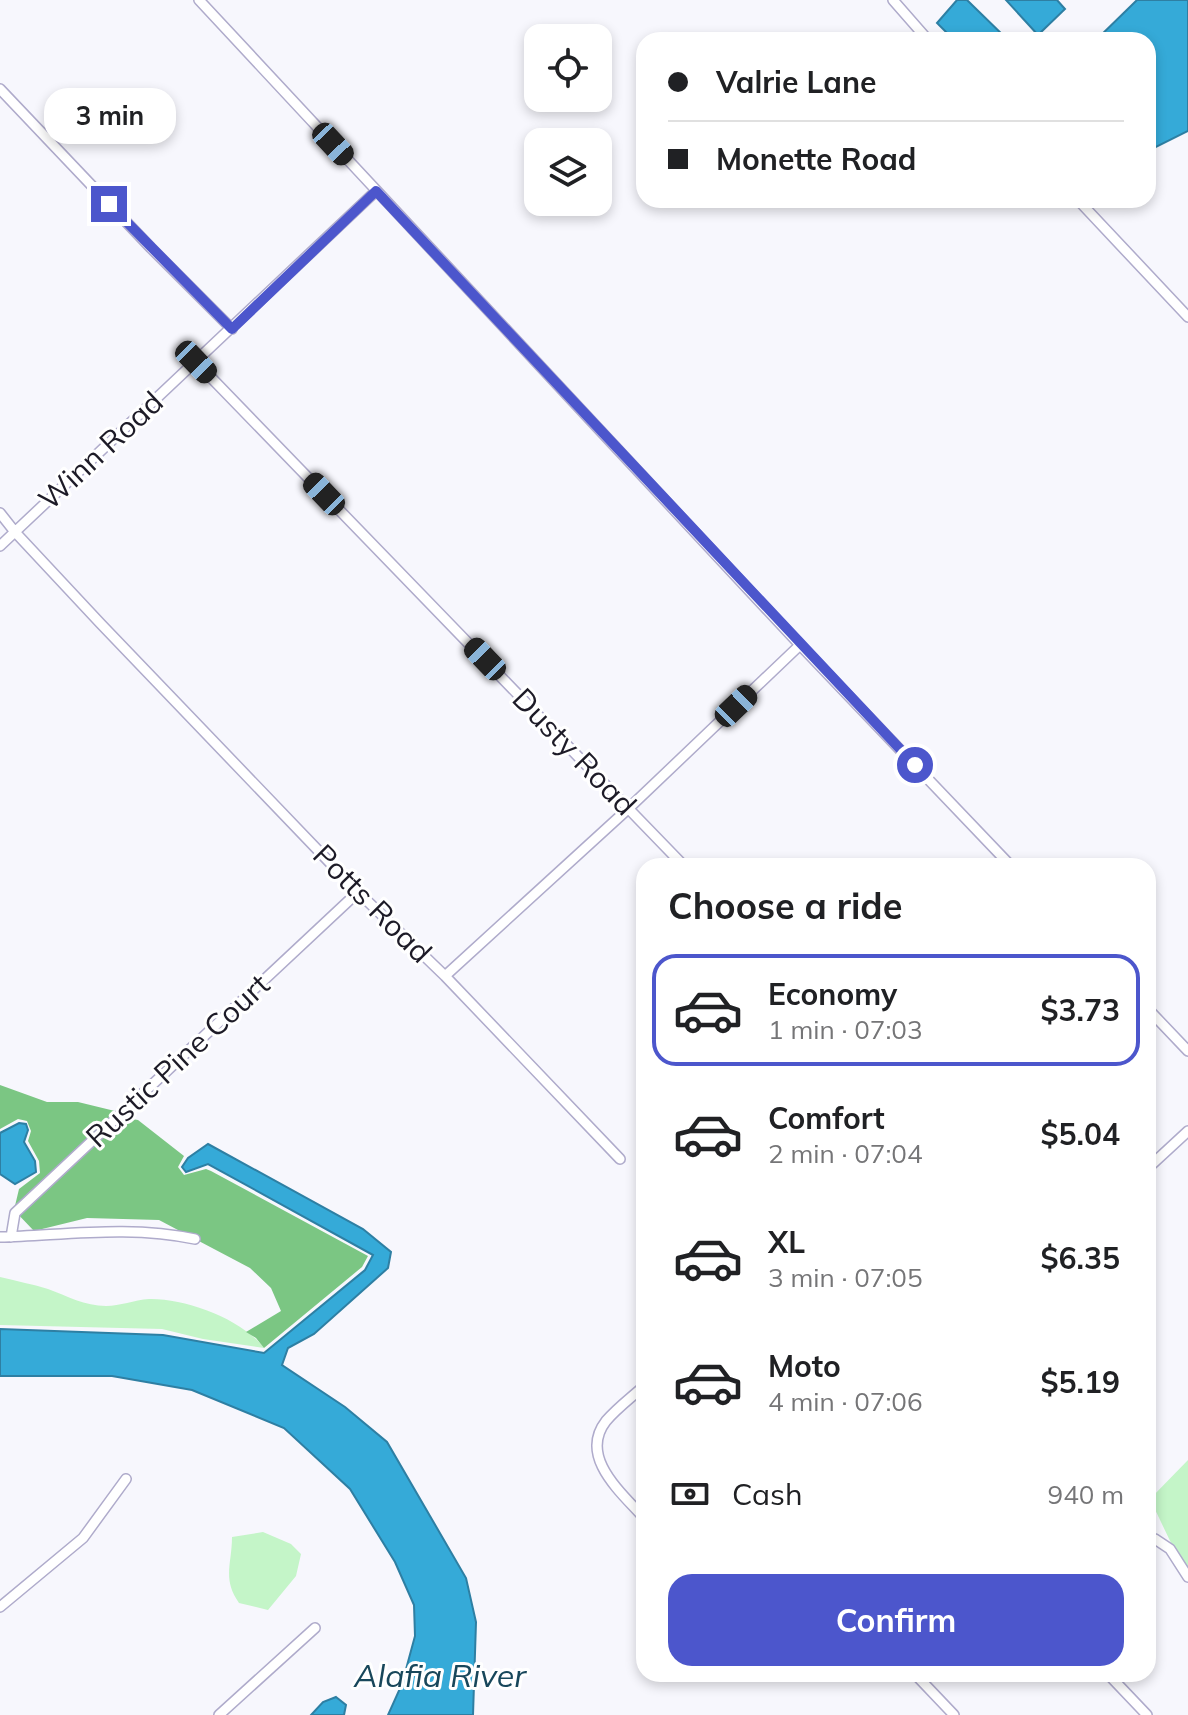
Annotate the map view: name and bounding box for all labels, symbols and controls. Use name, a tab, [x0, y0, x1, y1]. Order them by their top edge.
map controls	[524, 24, 612, 216]
button: locate	[524, 24, 612, 112]
text: Valrie Lane	[716, 63, 876, 101]
callout: 3 min	[43, 88, 175, 144]
text: 3 min	[76, 99, 144, 132]
car	[308, 118, 358, 170]
button: layers	[524, 128, 612, 216]
text: Monette Road	[716, 140, 916, 178]
route end	[91, 186, 127, 222]
car	[171, 336, 221, 388]
street label: Winn Road	[30, 383, 171, 518]
car	[299, 468, 349, 520]
car	[460, 633, 510, 685]
street label: Dusty Road	[505, 680, 645, 823]
car	[710, 681, 762, 731]
route start	[897, 747, 933, 783]
street label: Potts Road	[305, 836, 440, 971]
text: Choose a ride	[668, 883, 902, 928]
street label: Rustic Pine Court	[77, 965, 277, 1155]
icon: car	[672, 974, 744, 1046]
text: Economy	[768, 975, 897, 1013]
text: $3.73	[1041, 991, 1120, 1029]
text: 1 min · 07:03	[768, 1013, 923, 1046]
icon: car	[672, 1098, 744, 1170]
text: Comfort	[768, 1099, 885, 1137]
text: $5.04	[1041, 1115, 1120, 1153]
text: 2 min · 07:04	[768, 1137, 923, 1170]
icon: car	[672, 1222, 744, 1294]
text: XL	[768, 1223, 805, 1261]
text: $6.35	[1041, 1239, 1120, 1277]
text: 3 min · 07:05	[768, 1261, 923, 1294]
icon: car	[672, 1346, 744, 1418]
text: Moto	[768, 1347, 841, 1385]
text: $5.19	[1041, 1363, 1120, 1401]
text: 4 min · 07:06	[768, 1385, 923, 1418]
icon: cash	[668, 1472, 712, 1516]
text: Cash	[732, 1475, 803, 1513]
text: 940 m	[1048, 1478, 1124, 1511]
button: Confirm	[668, 1574, 1124, 1666]
water label: Alafia River	[353, 1655, 527, 1695]

